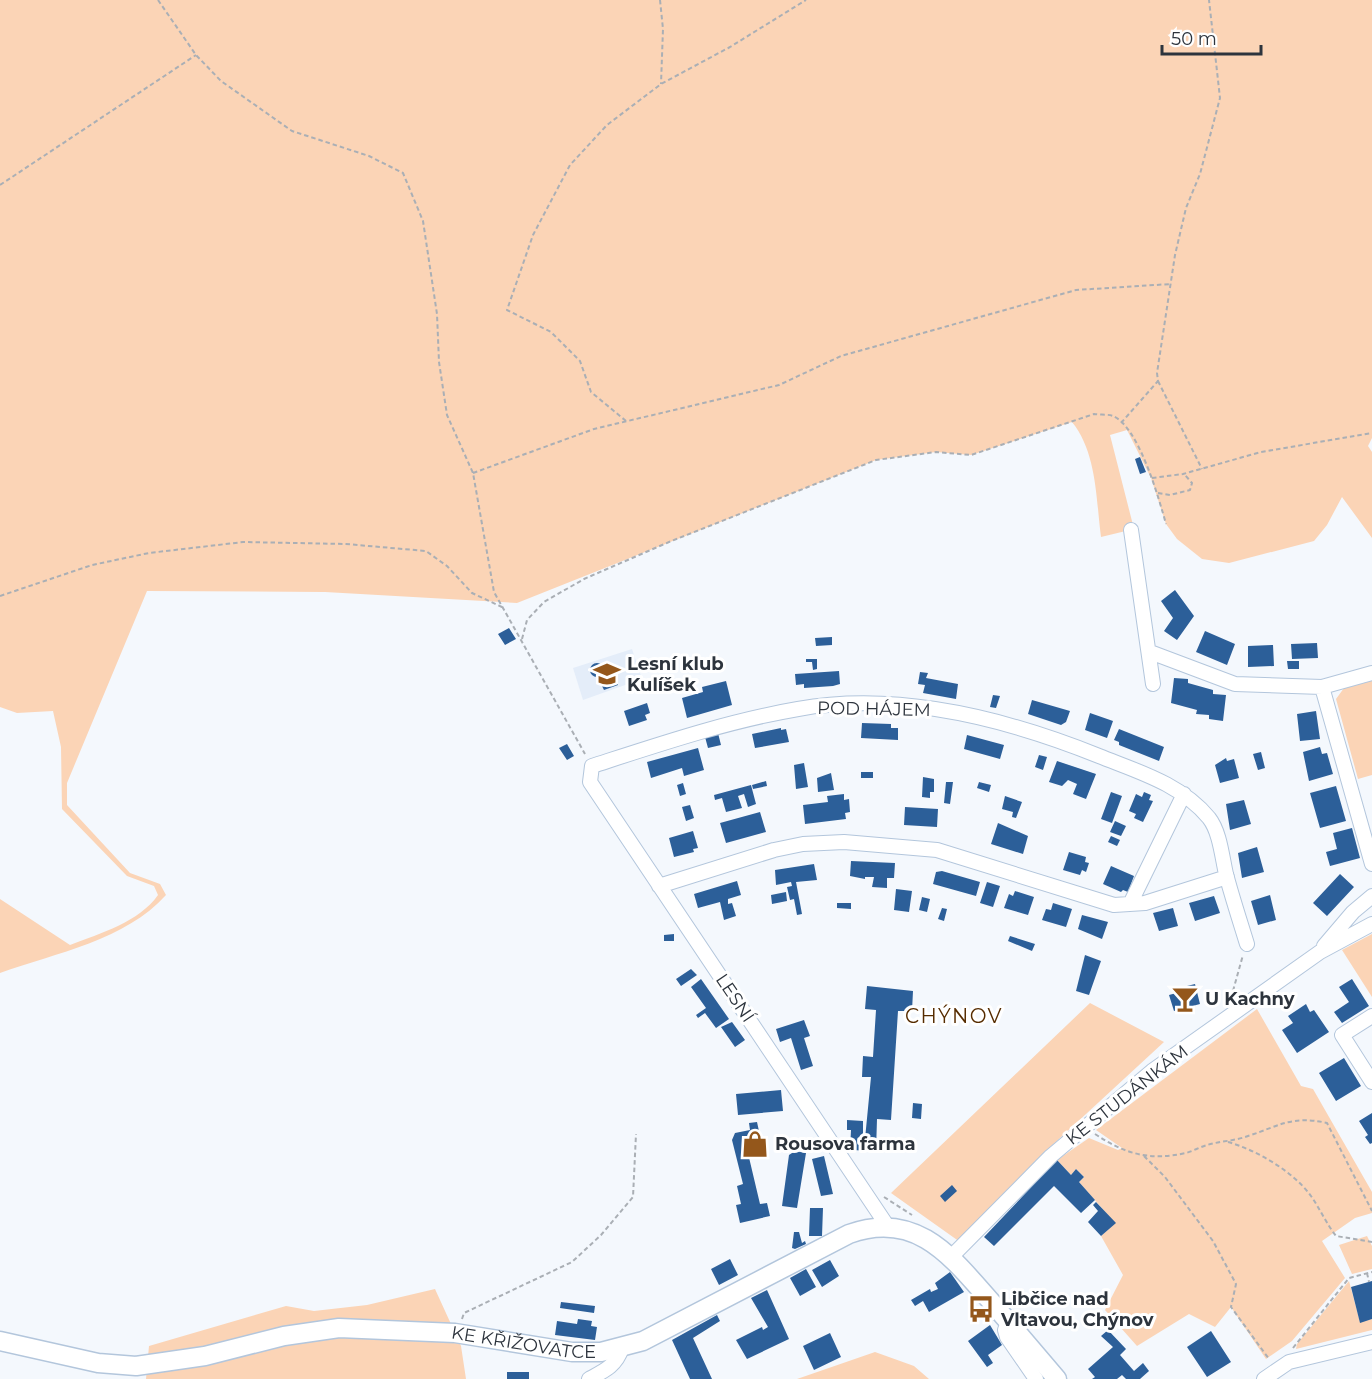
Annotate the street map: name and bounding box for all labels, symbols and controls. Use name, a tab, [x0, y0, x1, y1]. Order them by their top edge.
scale bar	[1162, 18, 1261, 56]
text: 50 m	[1171, 28, 1217, 50]
place label: Lesní klub Kulíšek	[627, 653, 724, 696]
school or university icon: Lesní klub Kulíšek	[592, 659, 622, 689]
street label: POD HÁJEM	[817, 697, 931, 721]
street label: LESNÍ	[711, 970, 759, 1027]
bar icon: U Kachny	[1170, 984, 1200, 1014]
place label: U Kachny	[1205, 988, 1295, 1010]
district label: CHÝNOV	[905, 1004, 1003, 1028]
street label: KE STUDÁNKÁM	[1061, 1040, 1193, 1150]
shop icon: Rousova farma	[740, 1129, 770, 1159]
place label: Rousova farma	[775, 1133, 916, 1155]
place label: Libčice nad Vltavou, Chýnov	[1000, 1288, 1154, 1331]
bus stop icon: Libčice nad Vltavou, Chýnov	[966, 1294, 996, 1324]
street label: KE KŘIŽOVATCE	[450, 1322, 596, 1363]

